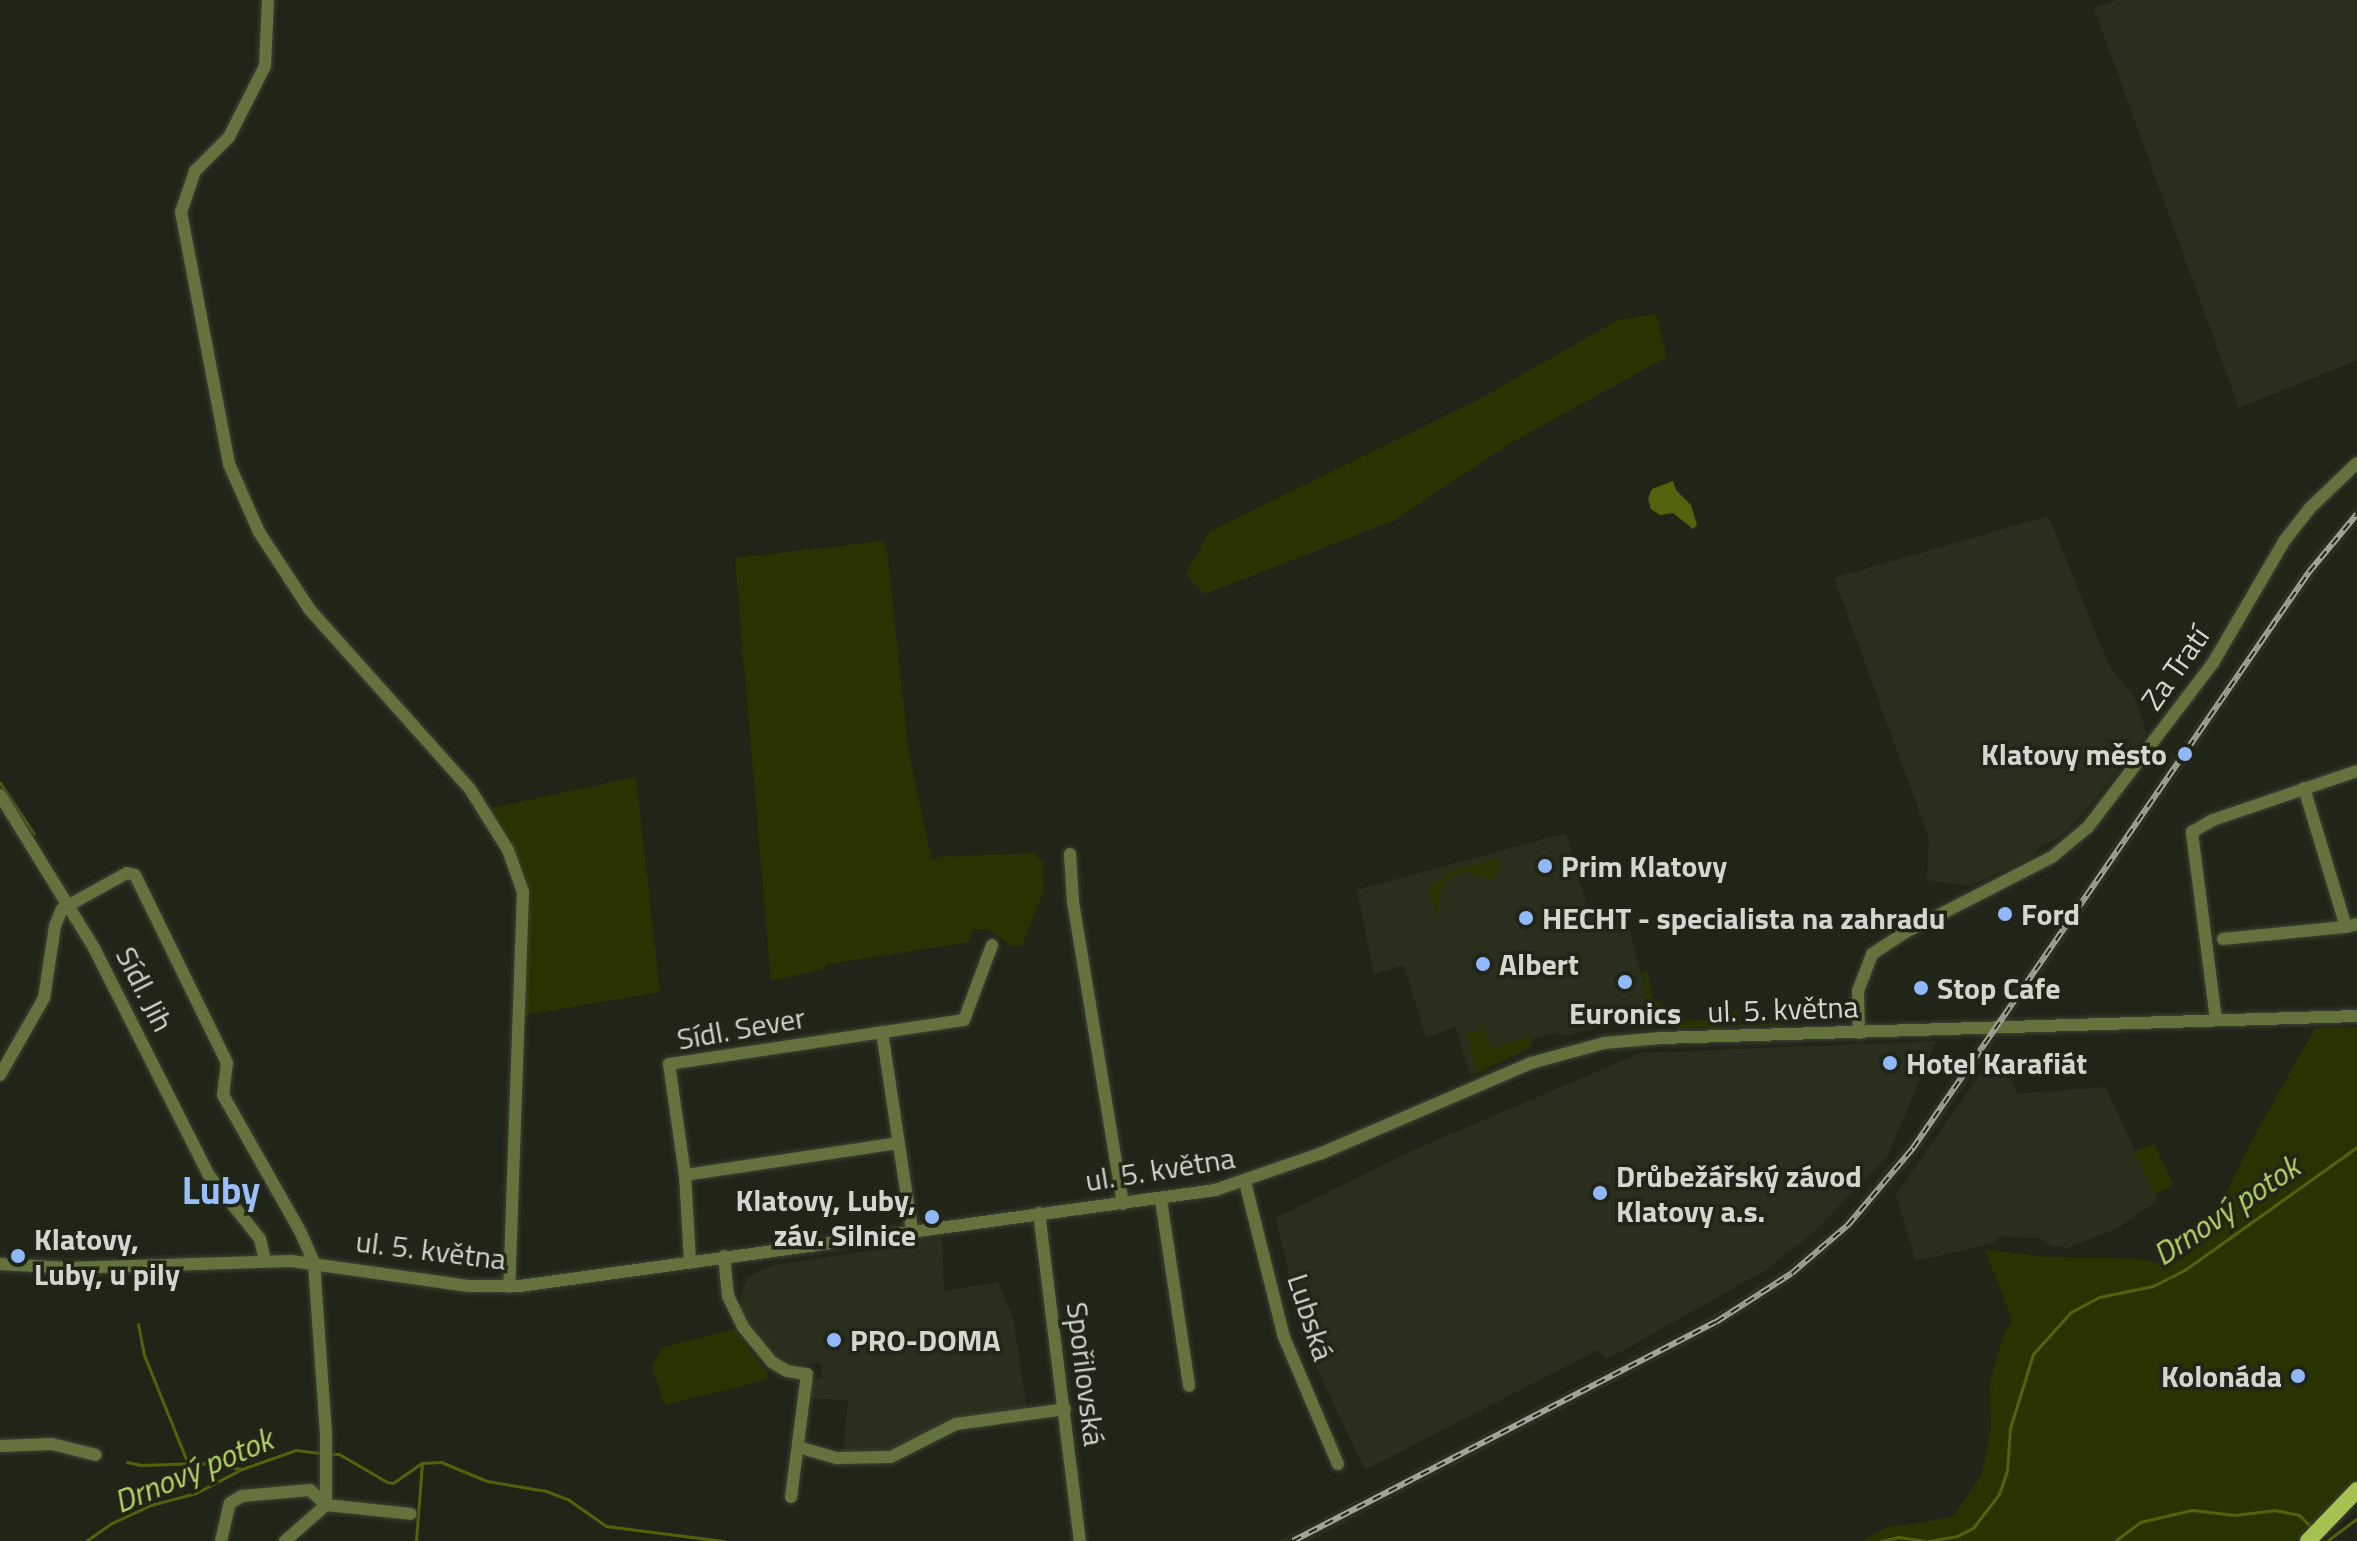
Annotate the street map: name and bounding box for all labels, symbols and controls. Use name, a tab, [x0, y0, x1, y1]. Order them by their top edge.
street label: Za Tratí	[2133, 619, 2217, 717]
place label: Klatovy město	[1981, 736, 2167, 772]
marker: Klatovy město	[2174, 743, 2196, 765]
place label: Prim Klatovy	[1561, 848, 1727, 884]
marker: Prim Klatovy	[1536, 857, 1554, 875]
place label: Ford	[2021, 896, 2080, 932]
place label: HECHT - specialista na zahradu	[1542, 900, 1945, 936]
marker: Ford	[1996, 905, 2014, 923]
marker: HECHT - specialista na zahradu	[1517, 909, 1535, 927]
street label: Sídl. Jih	[109, 941, 181, 1037]
place label: Albert	[1499, 946, 1579, 982]
marker: Albert	[1474, 955, 1492, 973]
place label: Stop Cafe	[1937, 970, 2060, 1006]
marker: Euronics	[1616, 973, 1634, 991]
marker: Stop Cafe	[1912, 979, 1930, 997]
street label: ul. 5. května	[1707, 988, 1859, 1030]
place label: Euronics	[1569, 995, 1681, 1031]
street label: Sídl. Sever	[674, 999, 808, 1057]
place label: Hotel Karafiát	[1906, 1045, 2087, 1081]
marker: Hotel Karafiát	[1881, 1054, 1899, 1072]
street label: ul. 5. května	[1083, 1139, 1237, 1199]
water label: Drnový potok	[2145, 1147, 2307, 1273]
place label: Drůbežářský závod Klatovy a.s.	[1616, 1158, 1862, 1228]
district label: Luby	[182, 1168, 260, 1214]
place label: Klatovy, Luby, záv. Silnice	[736, 1182, 916, 1252]
marker: Drůbežářský závod Klatovy a.s.	[1591, 1184, 1609, 1202]
marker: Klatovy, Luby, záv. Silnice	[923, 1208, 941, 1226]
place label: Klatovy, Luby, u pily	[34, 1221, 180, 1292]
street label: ul. 5. května	[354, 1223, 508, 1277]
marker: Klatovy, Luby, u pily	[9, 1247, 27, 1265]
street label: Lubská	[1280, 1269, 1342, 1365]
street label: Spořilovská	[1059, 1300, 1113, 1448]
place label: PRO-DOMA	[850, 1322, 1001, 1358]
marker: PRO-DOMA	[825, 1331, 843, 1349]
place label: Kolonáda	[2161, 1358, 2282, 1394]
marker: Kolonáda	[2289, 1367, 2307, 1385]
water label: Drnový potok	[108, 1419, 278, 1521]

